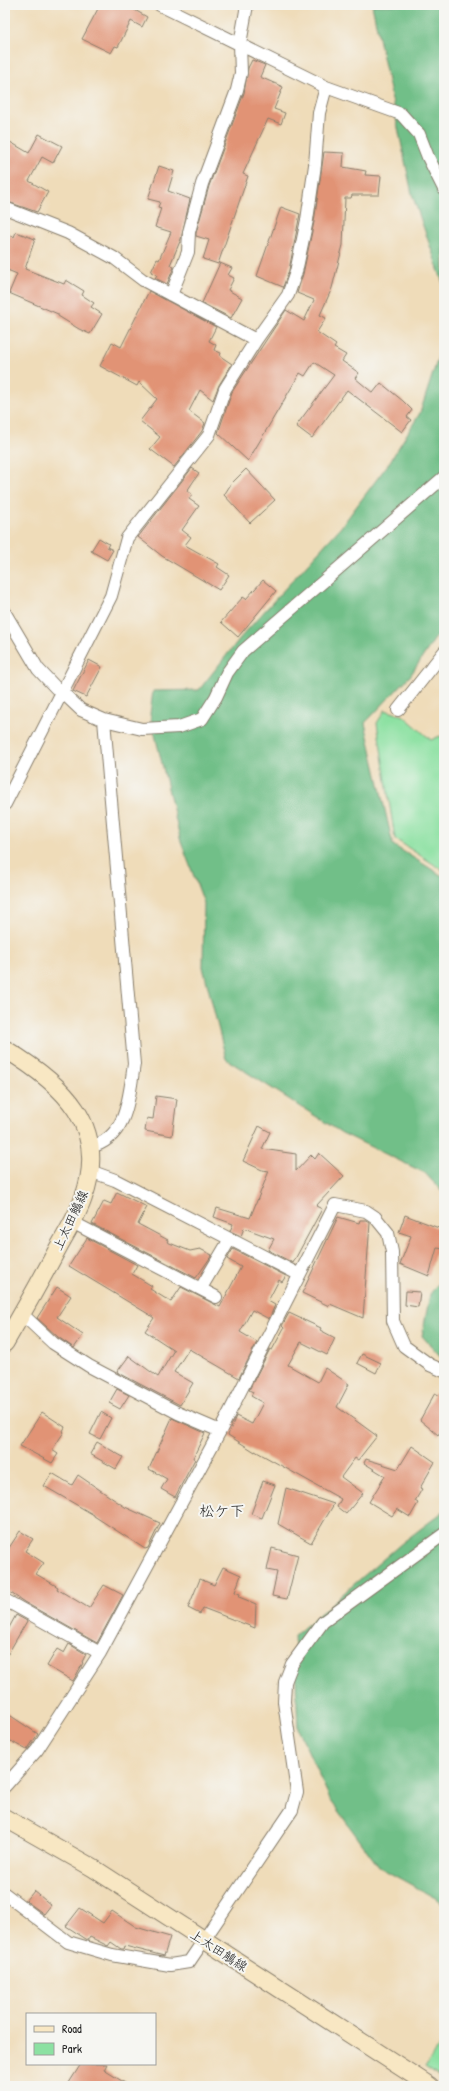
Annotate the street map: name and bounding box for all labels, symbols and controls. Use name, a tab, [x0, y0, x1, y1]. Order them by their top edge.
street label: 上太田鵤線	[48, 1186, 92, 1253]
district label: 松ケ下	[199, 1500, 245, 1521]
street label: 上太田鵤線	[187, 1925, 252, 1976]
legend	[26, 2013, 156, 2065]
text: Road	[62, 2020, 82, 2037]
text: Park	[62, 2040, 82, 2057]

